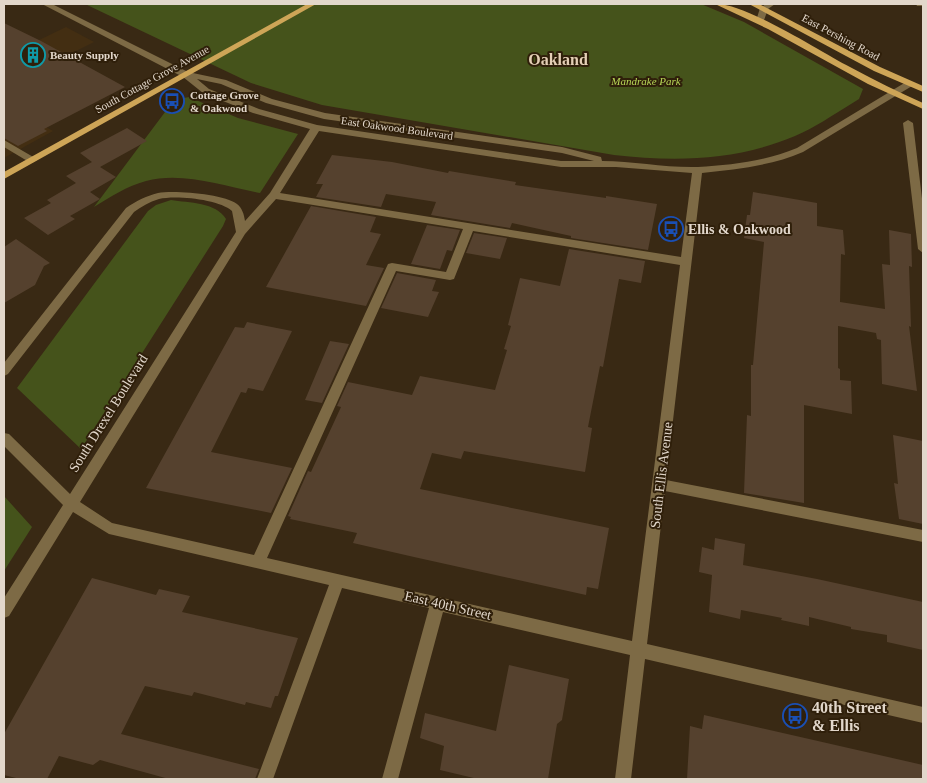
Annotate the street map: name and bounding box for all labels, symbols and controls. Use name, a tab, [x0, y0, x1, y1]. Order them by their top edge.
street label: East Pershing Road	[800, 11, 882, 63]
building icon: Beauty Supply	[20, 42, 46, 68]
street label: South Cottage Grove Avenue	[93, 43, 211, 115]
place label: Beauty Supply	[50, 49, 119, 61]
district label: Oakland	[528, 51, 588, 68]
park label: Mandrake Park	[610, 75, 682, 87]
bus stop icon: Cottage Grove & Oakwood	[159, 88, 185, 114]
place label: Cottage Grove & Oakwood	[190, 89, 259, 114]
street label: East Oakwood Boulevard	[340, 114, 454, 142]
bus stop icon: Ellis & Oakwood	[658, 216, 684, 242]
place label: Ellis & Oakwood	[688, 222, 791, 237]
street label: South Drexel Boulevard	[66, 352, 151, 475]
street label: South Ellis Avenue	[648, 421, 675, 529]
street label: East 40th Street	[403, 588, 493, 623]
place label: 40th Street & Ellis	[812, 699, 887, 734]
bus stop icon: 40th Street & Ellis	[782, 703, 808, 729]

